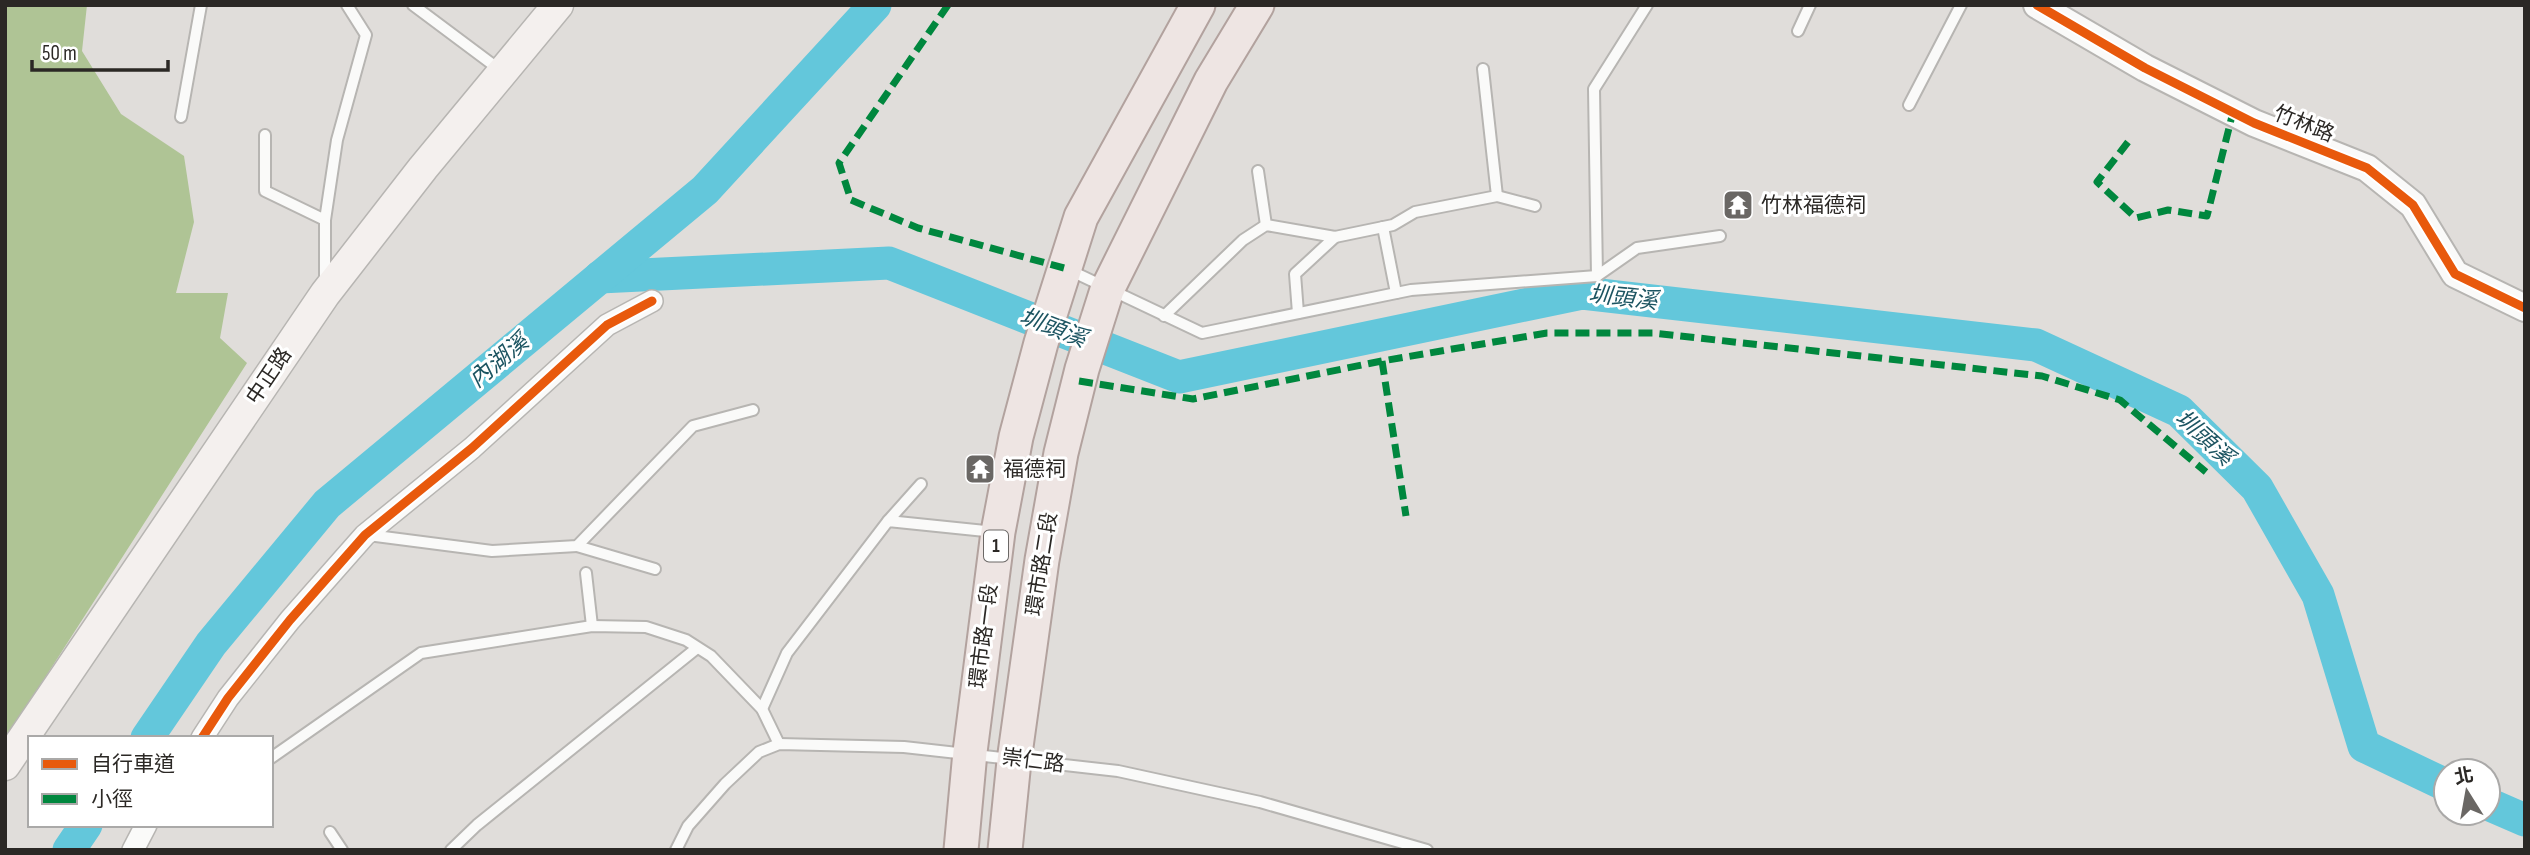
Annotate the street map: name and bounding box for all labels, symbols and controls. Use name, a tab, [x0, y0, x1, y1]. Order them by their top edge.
scale bar	[32, 28, 168, 72]
text: 50 m	[42, 41, 77, 66]
street label: 竹林路	[2270, 101, 2338, 147]
temple icon: 竹林福德祠	[1721, 188, 1755, 222]
place label: 竹林福德祠	[1761, 193, 1866, 218]
water label: 圳頭溪	[1587, 280, 1662, 316]
water label: 圳頭溪	[1016, 303, 1093, 355]
water label: 內湖溪	[464, 326, 537, 394]
street label: 中正路	[241, 343, 297, 409]
water label: 圳頭溪	[2169, 405, 2241, 473]
temple icon: 福德祠	[963, 452, 997, 486]
place label: 福德祠	[1003, 457, 1066, 482]
street label: 環市路二段	[1021, 510, 1063, 618]
road number: 1	[984, 530, 1008, 562]
street label: 環市路一段	[965, 582, 1003, 690]
legend	[28, 736, 273, 827]
street label: 崇仁路	[1000, 745, 1066, 777]
text: 自行車道	[91, 752, 175, 777]
north arrow	[2432, 757, 2502, 827]
text: 北	[2453, 764, 2476, 790]
text: 小徑	[91, 787, 133, 812]

